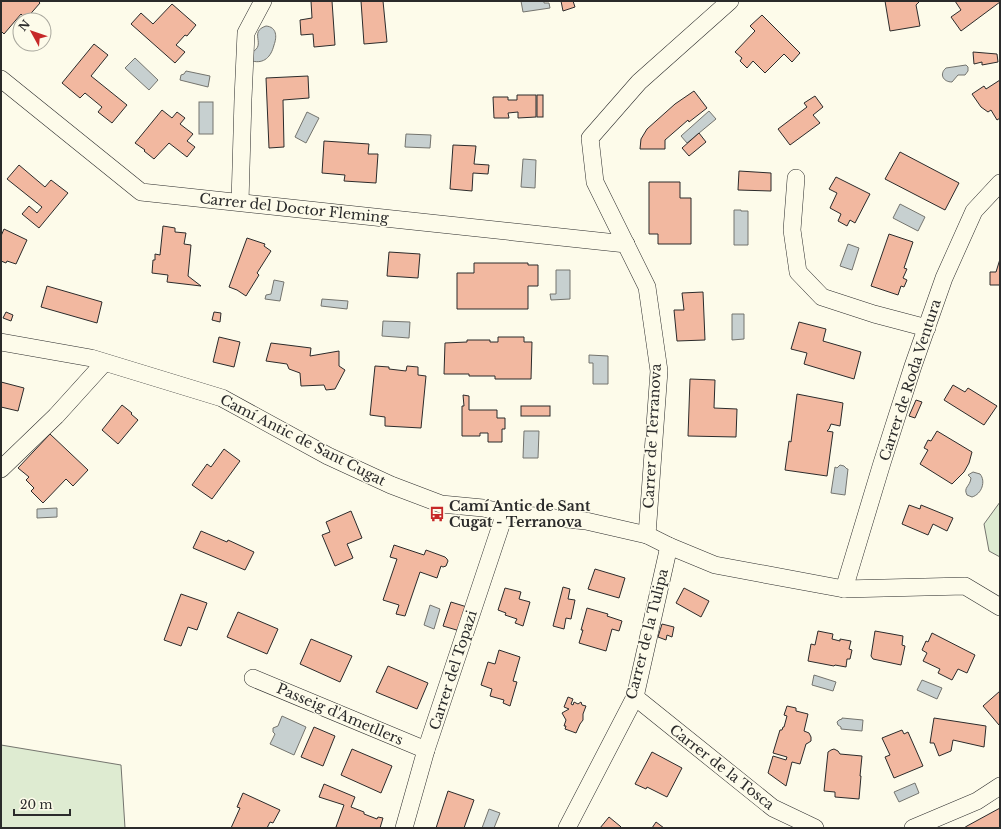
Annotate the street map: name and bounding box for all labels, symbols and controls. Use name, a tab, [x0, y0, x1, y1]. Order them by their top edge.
north arrow	[12, 12, 52, 52]
text: N	[16, 17, 33, 34]
street label: Carrer del Doctor Fleming	[198, 189, 390, 227]
street label: Carrer de Roda Ventura	[875, 297, 945, 463]
street label: Carrer de Terranova	[639, 363, 665, 509]
street label: Camí Antic de Sant Cugat	[217, 390, 389, 490]
place label: Camí Antic de Sant Cugat - Terranova	[449, 497, 591, 531]
bus stop icon: Camí Antic de Sant Cugat - Terranova	[428, 505, 446, 523]
street label: Carrer de la Tulipa	[622, 567, 672, 701]
street label: Carrer del Topazi	[425, 608, 481, 732]
street label: Passeig d'Ametllers	[274, 679, 406, 749]
street label: Carrer de la Tosca	[666, 720, 778, 814]
scale bar	[14, 791, 70, 817]
text: 20 m	[20, 797, 52, 812]

